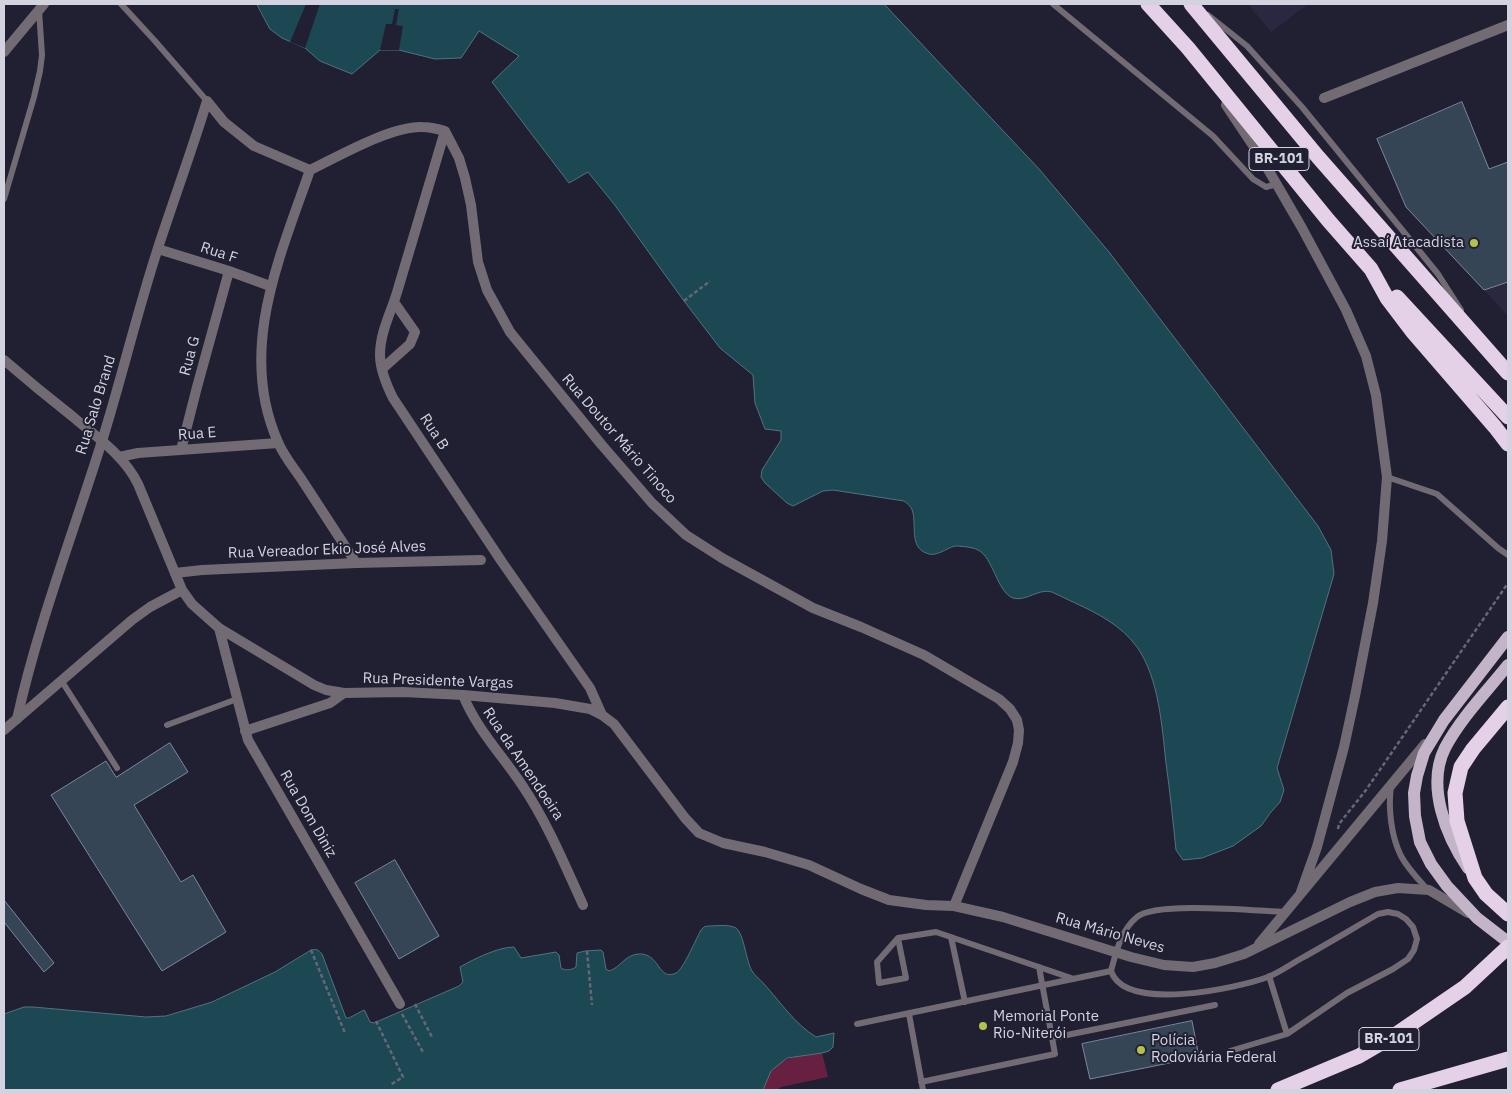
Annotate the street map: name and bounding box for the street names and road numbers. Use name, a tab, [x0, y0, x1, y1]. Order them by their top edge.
road number: BR-101	[1249, 148, 1309, 170]
street label: Rua F	[198, 239, 240, 267]
street label: Rua G	[176, 334, 204, 378]
street label: Rua Salo Brand	[72, 353, 120, 457]
street label: Rua Doutor Mário Tinoco	[558, 371, 680, 507]
street label: Rua B	[416, 411, 452, 453]
street label: Rua E	[177, 424, 217, 444]
street label: Rua Vereador Ekio José Alves	[228, 538, 426, 562]
street label: Rua Presidente Vargas	[362, 669, 514, 693]
street label: Rua da Amendoeira	[479, 704, 567, 824]
street label: Rua Dom Diniz	[276, 767, 340, 861]
street label: Rua Mário Neves	[1053, 909, 1167, 957]
road number: BR-101	[1359, 1028, 1419, 1050]

